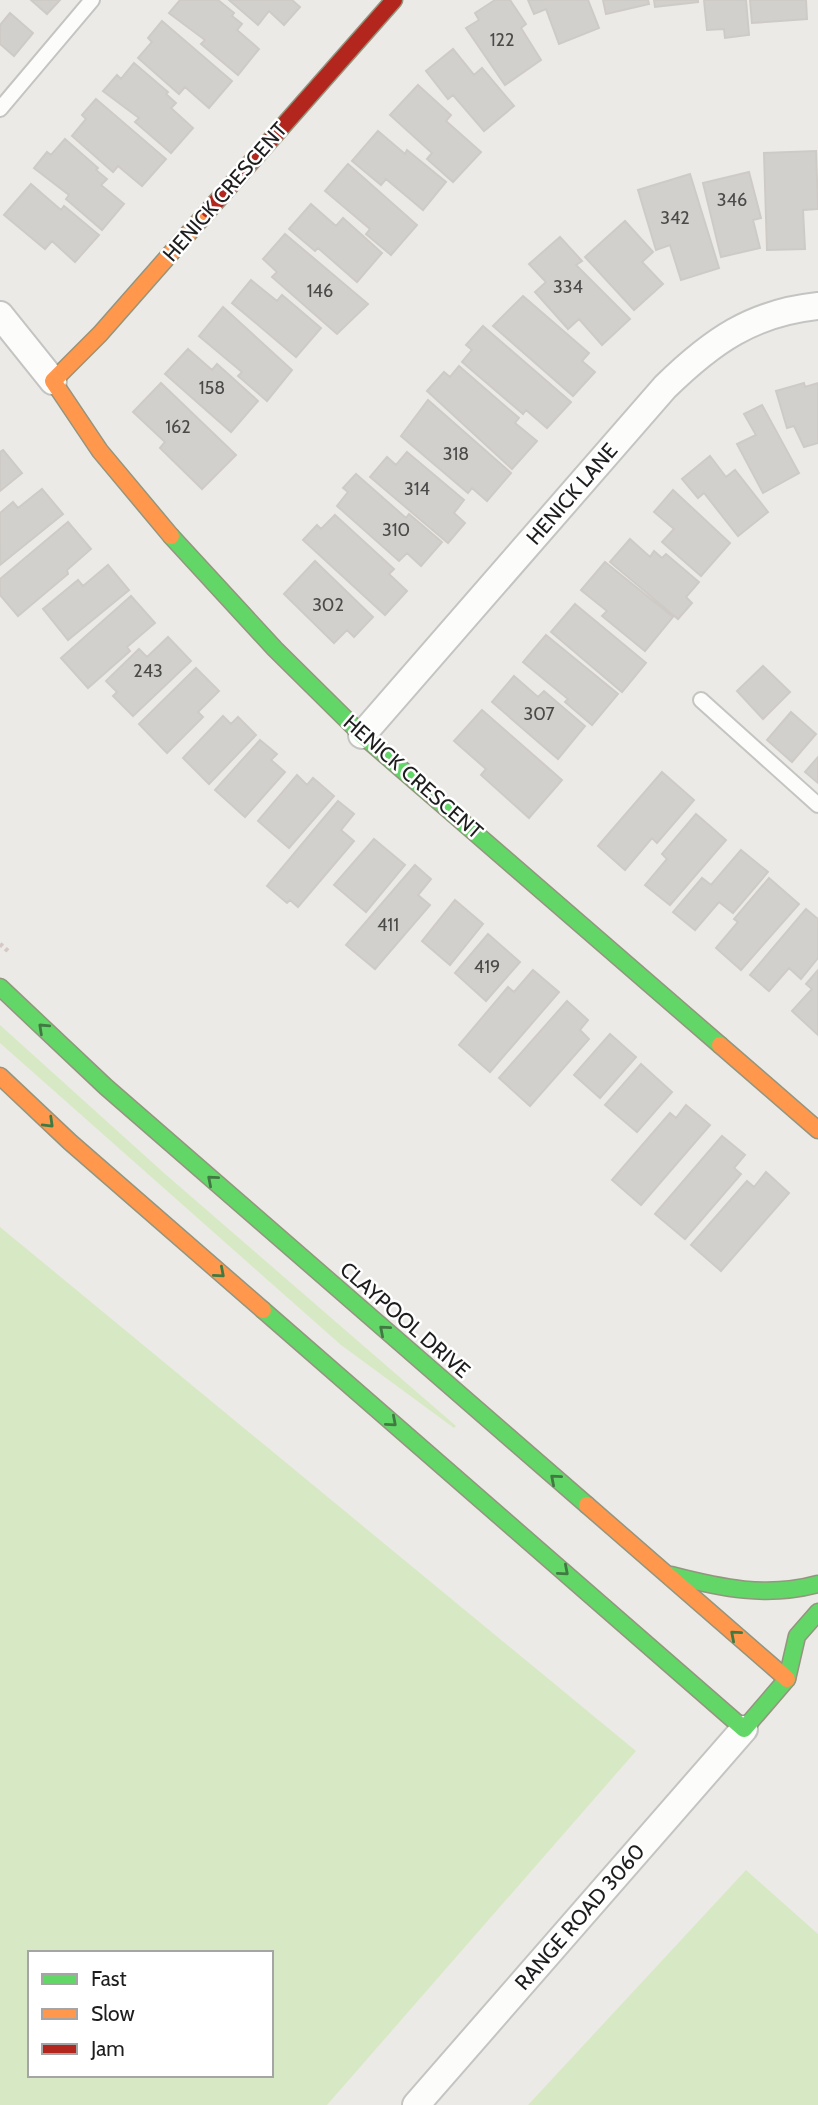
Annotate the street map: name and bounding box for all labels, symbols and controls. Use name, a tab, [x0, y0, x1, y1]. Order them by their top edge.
house number: 122	[490, 29, 514, 51]
street label: HENICK CRESCENT	[157, 117, 292, 266]
house number: 346	[717, 189, 747, 211]
house number: 342	[660, 207, 690, 229]
house number: 334	[553, 276, 583, 298]
house number: 146	[307, 280, 333, 302]
house number: 158	[199, 377, 225, 399]
house number: 162	[165, 416, 191, 438]
street label: HENICK LANE	[521, 438, 622, 549]
house number: 318	[443, 443, 469, 465]
house number: 314	[404, 478, 430, 500]
house number: 310	[382, 519, 410, 541]
house number: 302	[312, 594, 344, 616]
house number: 243	[133, 660, 163, 682]
house number: 307	[523, 703, 555, 725]
street label: HENICK CRESCENT	[339, 709, 488, 844]
house number: 411	[377, 914, 399, 936]
house number: 419	[474, 956, 500, 978]
one-way arrow	[38, 1023, 51, 1036]
one-way arrow	[41, 1114, 54, 1127]
one-way arrow	[208, 1176, 221, 1188]
street label: CLAYPOOL DRIVE	[335, 1256, 476, 1383]
one-way arrow	[212, 1265, 225, 1277]
one-way arrow	[379, 1326, 392, 1338]
one-way arrow	[384, 1414, 397, 1426]
one-way arrow	[551, 1475, 564, 1487]
one-way arrow	[556, 1563, 569, 1575]
one-way arrow	[730, 1631, 743, 1643]
street label: RANGE ROAD 3060	[510, 1839, 650, 1995]
legend	[28, 1951, 273, 2077]
text: Fast	[91, 1966, 127, 1991]
text: Slow	[91, 2001, 135, 2026]
text: Jam	[90, 2036, 125, 2061]

